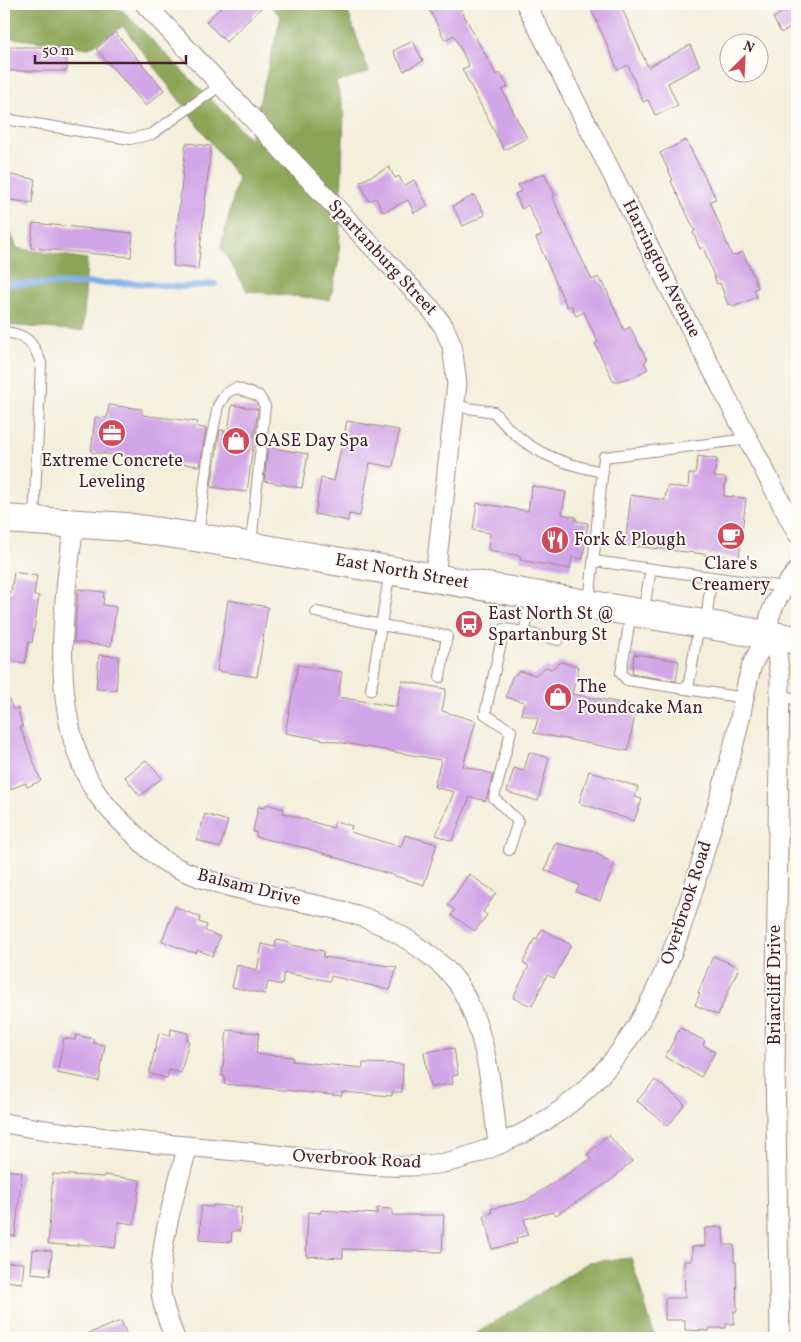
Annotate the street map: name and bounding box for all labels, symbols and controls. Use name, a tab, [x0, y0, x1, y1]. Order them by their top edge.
scale bar	[35, 32, 186, 64]
north arrow	[718, 32, 768, 82]
text: N	[740, 37, 757, 58]
text: 50 m	[42, 41, 74, 62]
street label: Spartanburg Street	[322, 195, 442, 321]
street label: Harrington Avenue	[615, 196, 707, 342]
office icon: Extreme Concrete Leveling	[97, 418, 127, 448]
shop icon: OASE Day Spa	[221, 426, 251, 456]
place label: OASE Day Spa	[255, 429, 368, 454]
place label: Extreme Concrete Leveling	[41, 449, 183, 495]
cafe icon: Clare's Creamery	[716, 521, 746, 551]
restaurant icon: Fork & Plough	[540, 525, 570, 555]
place label: Fork & Plough	[574, 528, 686, 553]
street label: East North Street	[333, 548, 471, 596]
place label: Clare's Creamery	[692, 552, 771, 598]
place label: East North St @ Spartanburg St	[488, 602, 614, 648]
bus stop icon: East North St @ Spartanburg St	[454, 609, 484, 639]
place label: The Poundcake Man	[577, 675, 703, 721]
shop icon: The Poundcake Man	[543, 682, 573, 712]
street label: Overbrook Road	[655, 838, 719, 968]
street label: Balsam Drive	[195, 863, 303, 913]
street label: Briarcliff Drive	[763, 925, 788, 1045]
street label: Overbrook Road	[292, 1144, 422, 1176]

